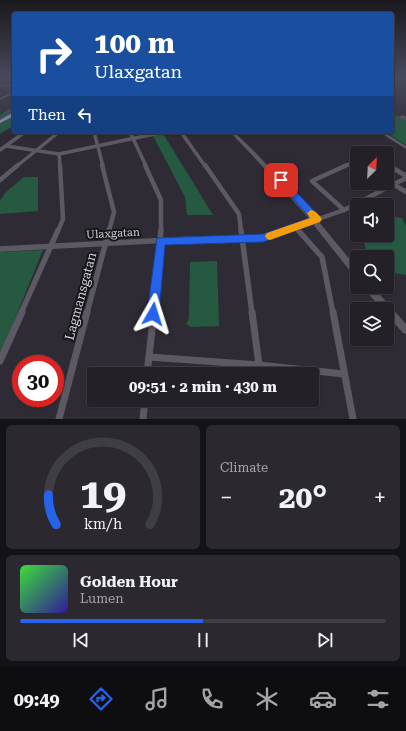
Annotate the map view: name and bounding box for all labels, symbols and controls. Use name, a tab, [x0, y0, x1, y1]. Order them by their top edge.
text: 100 m	[94, 27, 175, 60]
icon: right	[28, 28, 80, 80]
text: Ulaxgatan	[94, 61, 182, 82]
icon: left	[74, 104, 96, 126]
text: Then	[28, 106, 66, 124]
north arrow	[350, 146, 394, 190]
map controls	[350, 146, 394, 346]
pin	[264, 163, 298, 197]
icon: arrive	[270, 169, 292, 191]
button: sound	[350, 198, 394, 242]
street label: Ulaxgatan	[86, 226, 140, 241]
street label: Lagmansgatan	[62, 250, 100, 342]
button: search	[350, 250, 394, 294]
position arrow	[132, 293, 174, 335]
button: layers	[350, 302, 394, 346]
speed limit sign: 30	[12, 355, 64, 407]
text: 09:51 · 2 min · 430 m	[129, 378, 277, 396]
text: Climate	[220, 460, 268, 475]
text: 19	[80, 469, 126, 518]
text: 20°	[279, 480, 327, 515]
text: −	[220, 485, 232, 510]
text: +	[374, 485, 386, 510]
text: km/h	[84, 516, 122, 532]
text: Golden Hour	[80, 573, 178, 591]
text: Lumen	[80, 591, 124, 606]
icon: previous	[70, 629, 92, 651]
icon: pause	[192, 629, 214, 651]
icon: next	[314, 629, 336, 651]
icon: directions	[87, 685, 115, 713]
icon: music	[143, 685, 171, 713]
icon: phone	[198, 685, 226, 713]
icon: climate	[253, 685, 281, 713]
icon: car	[309, 685, 337, 713]
icon: filters	[364, 685, 392, 713]
text: 09:49	[14, 689, 60, 710]

